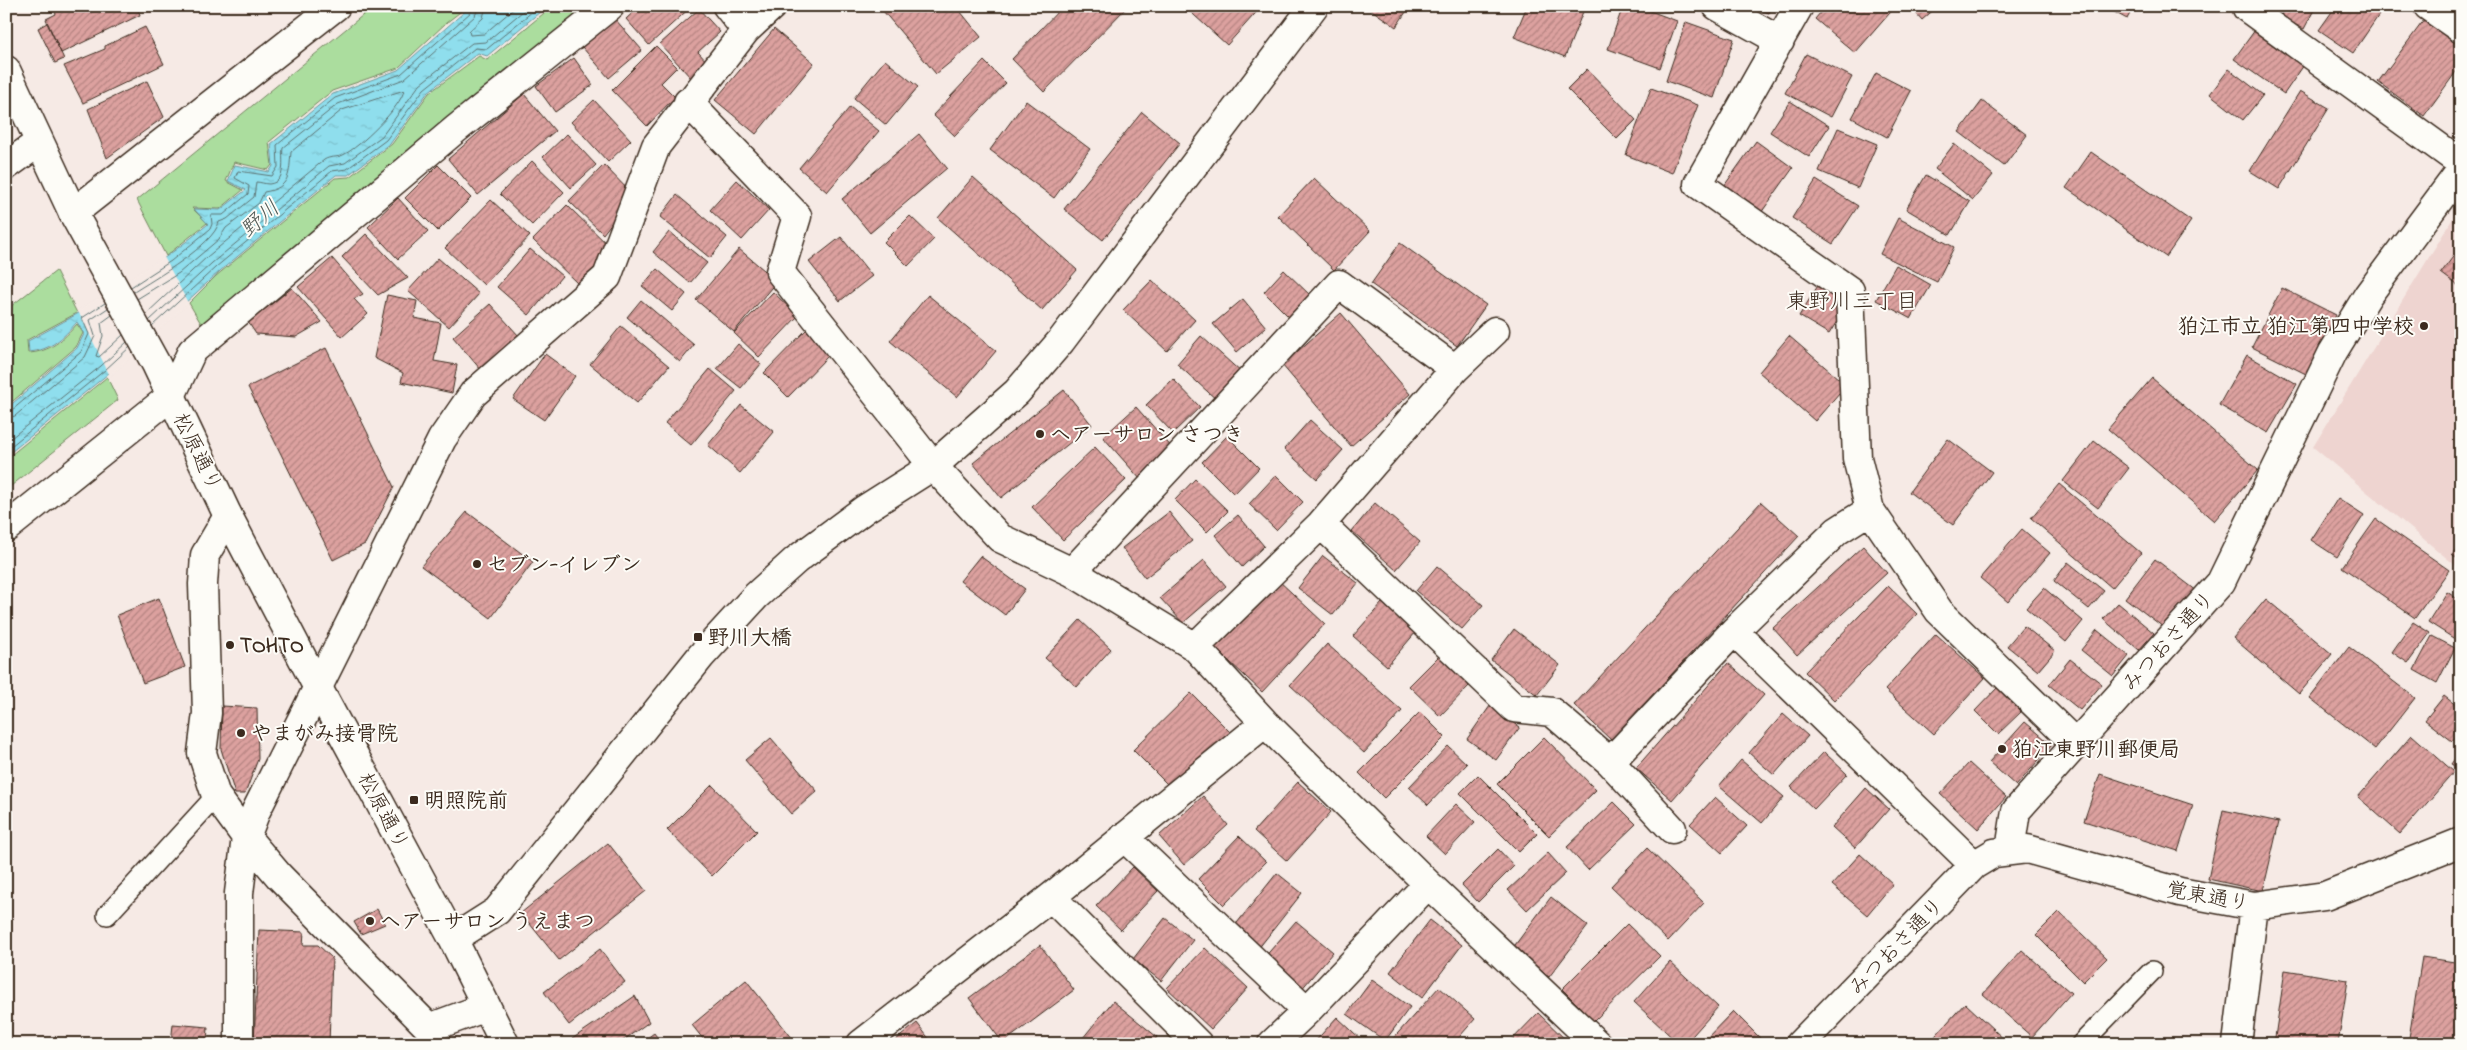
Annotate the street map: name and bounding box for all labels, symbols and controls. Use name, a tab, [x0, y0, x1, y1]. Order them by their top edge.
water label: 野川	[234, 194, 288, 247]
district label: 東野川三丁目	[1786, 287, 1918, 319]
place label: 狛江市立 狛江第四中学校	[2178, 313, 2414, 343]
marker: 狛江市立 狛江第四中学校	[2418, 320, 2430, 332]
street label: 松原通り	[164, 409, 228, 497]
place label: ヘアーサロン さつき	[1050, 421, 1244, 451]
marker: ヘアーサロン さつき	[1034, 428, 1046, 440]
place label: セブン-イレブン	[487, 551, 642, 581]
marker: セブン-イレブン	[471, 558, 483, 570]
street label: みつおさ通り	[2116, 585, 2223, 699]
place label: 野川大橋	[708, 624, 792, 654]
marker: 野川大橋	[692, 631, 704, 643]
place label: TOHTO	[240, 632, 304, 662]
marker: TOHTO	[224, 639, 236, 651]
place label: やまがみ接骨院	[251, 720, 398, 750]
marker: やまがみ接骨院	[235, 727, 247, 739]
place label: 狛江東野川郵便局	[2012, 736, 2180, 766]
marker: 狛江東野川郵便局	[1996, 743, 2008, 755]
street label: 松原通り	[349, 768, 415, 856]
place label: 明照院前	[424, 787, 508, 817]
marker: 明照院前	[408, 794, 420, 806]
street label: 覚東通り	[2164, 876, 2252, 920]
street label: みつおさ通り	[1843, 892, 1952, 1003]
place label: ヘアーサロン うえまつ	[380, 908, 595, 938]
marker: ヘアーサロン うえまつ	[364, 915, 376, 927]

